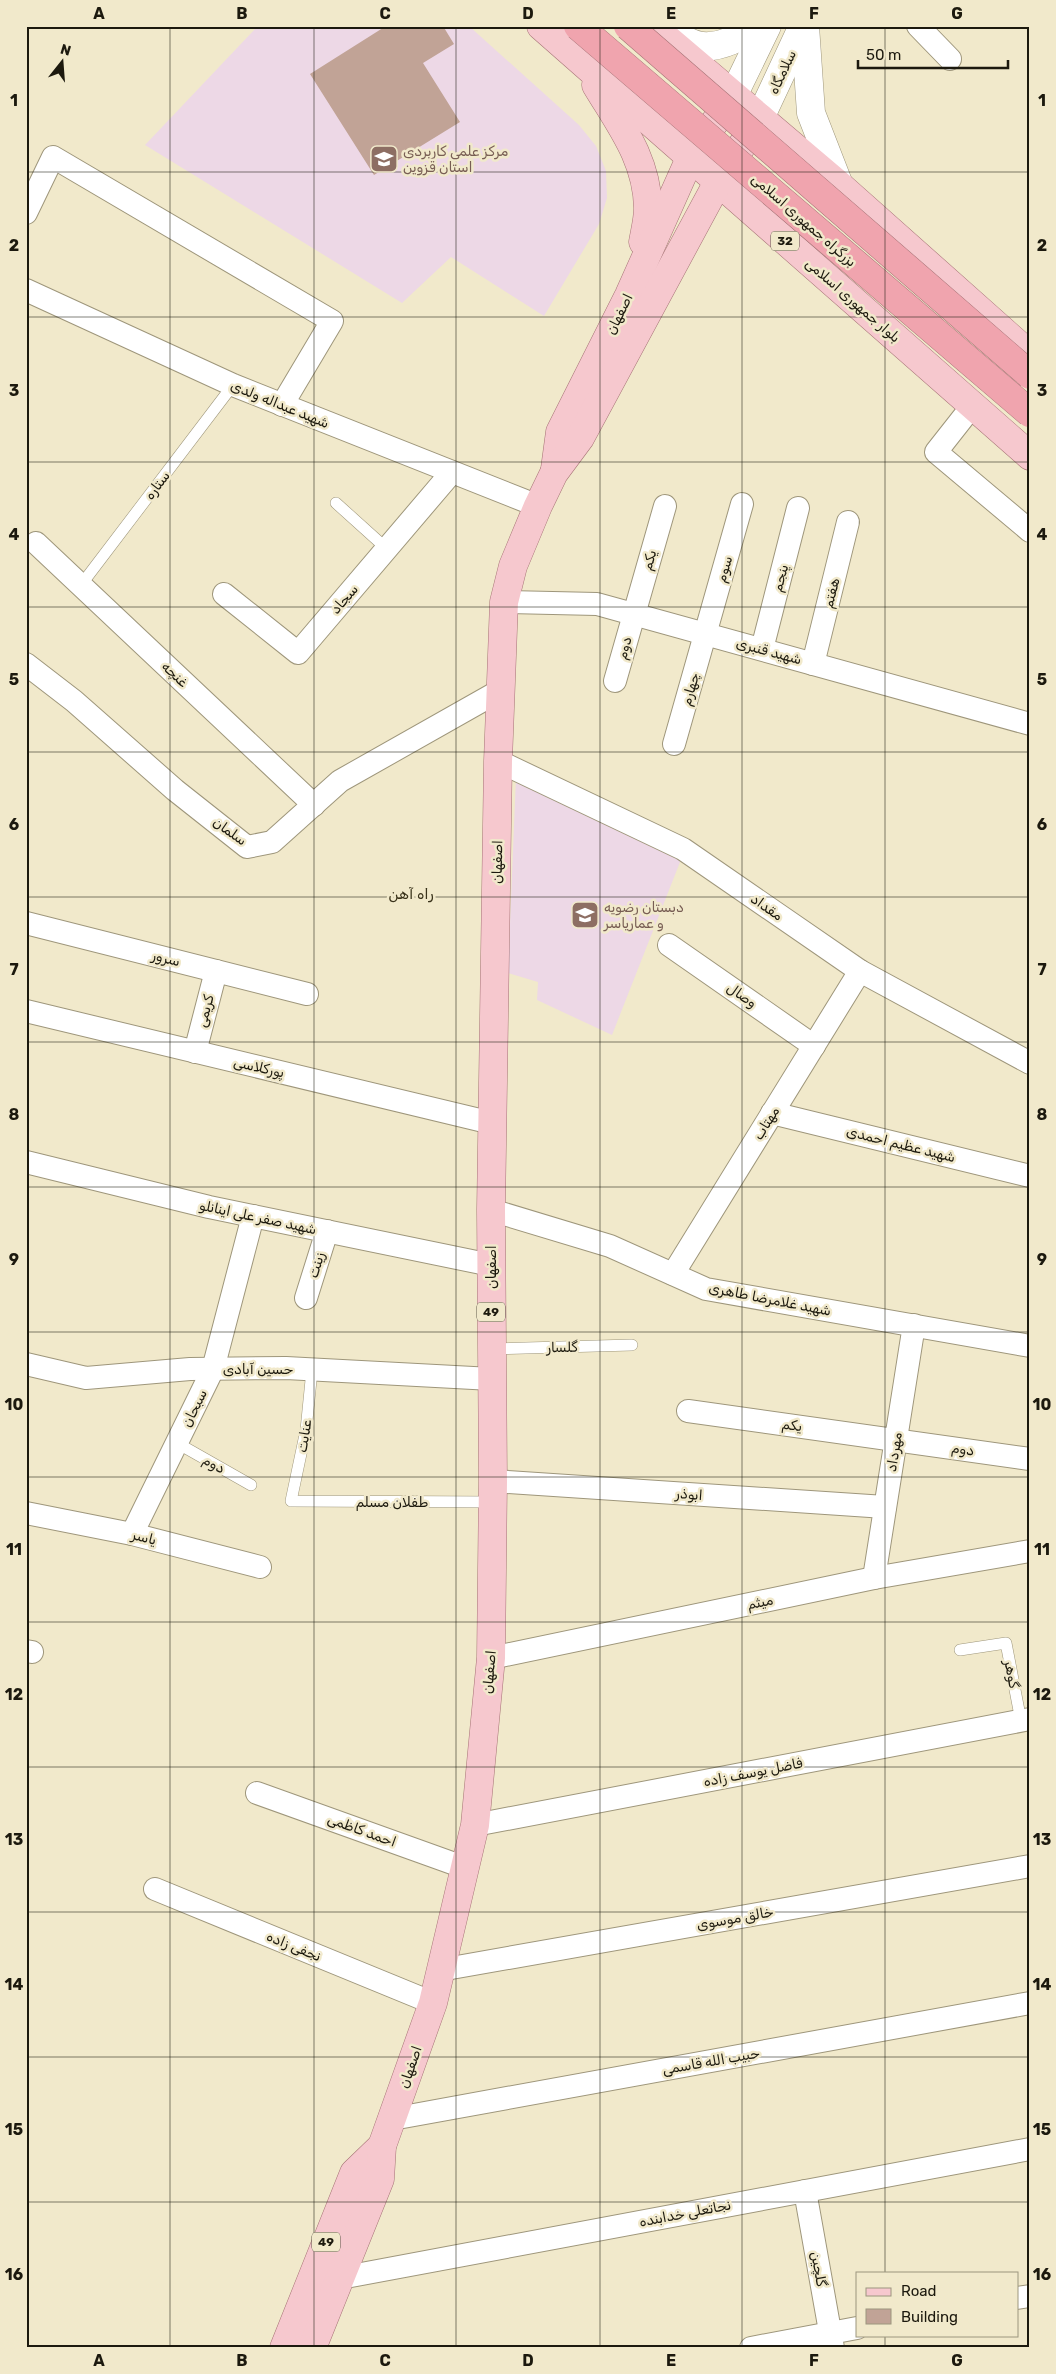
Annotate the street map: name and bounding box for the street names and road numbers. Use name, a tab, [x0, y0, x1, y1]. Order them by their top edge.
street label: سلامگاه	[765, 47, 800, 97]
street label: بزرگراه جمهوری اسلامی	[748, 170, 860, 271]
road number: 32	[771, 232, 799, 250]
street label: بلوار جمهوری اسلامی	[802, 255, 904, 346]
street label: اصفهان	[602, 291, 637, 338]
street label: شهید عبداله ولدی	[228, 377, 332, 432]
street label: ستاره	[141, 468, 174, 503]
street label: یکم	[638, 548, 661, 572]
street label: سوم	[713, 554, 737, 585]
street label: پنجم	[769, 563, 793, 594]
street label: هفتم	[820, 576, 843, 610]
street label: سجاد	[327, 581, 362, 618]
street label: دوم	[613, 635, 637, 662]
street label: شهید قنبری	[734, 635, 804, 668]
street label: غنچه	[158, 658, 192, 691]
street label: چهارم	[678, 671, 704, 708]
street label: سلمان	[209, 814, 250, 849]
street label: اصفهان	[489, 840, 506, 884]
street label: مقداد	[747, 890, 786, 925]
street label: سرور	[149, 947, 182, 970]
street label: وصال	[723, 979, 760, 1012]
street label: کریمی	[193, 992, 218, 1029]
street label: پورکلاسی	[232, 1053, 286, 1083]
street label: مهتاب	[750, 1103, 783, 1143]
street label: شهید عظیم احمدی	[845, 1123, 957, 1166]
street label: شهید صفر علی اینانلو	[198, 1197, 318, 1238]
street label: اصفهان	[483, 1245, 500, 1289]
street label: زینت	[305, 1250, 328, 1280]
street label: شهید غلامرضا طاهری	[707, 1279, 833, 1320]
road number: 49	[477, 1302, 505, 1321]
street label: گلسار	[545, 1339, 579, 1356]
street label: حسین آبادی	[223, 1361, 294, 1378]
street label: سبحان	[178, 1387, 211, 1430]
street label: یکم	[781, 1416, 803, 1435]
street label: عنایت	[293, 1418, 316, 1454]
street label: مهرداد	[883, 1431, 906, 1473]
street label: دوم	[950, 1439, 976, 1461]
street label: دوم	[199, 1451, 228, 1478]
street label: ابوذر	[674, 1485, 703, 1504]
street label: طفلان مسلم	[356, 1494, 428, 1511]
street label: یاسر	[129, 1526, 158, 1549]
street label: میثم	[746, 1591, 775, 1614]
street label: اصفهان	[479, 1650, 500, 1695]
street label: گوهر	[1000, 1658, 1023, 1690]
street label: فاضل یوسف زاده	[702, 1754, 804, 1790]
street label: احمد کاظمی	[325, 1810, 398, 1851]
street label: خالق موسوی	[695, 1903, 775, 1934]
street label: نجفی زاده	[264, 1928, 324, 1965]
street label: اصفهان	[395, 2044, 426, 2091]
street label: حبیب الله قاسمی	[661, 2045, 761, 2078]
street label: نجاتعلی خدابنده	[638, 2196, 732, 2231]
road number: 49	[312, 2232, 340, 2252]
street label: گلچین	[807, 2250, 830, 2289]

